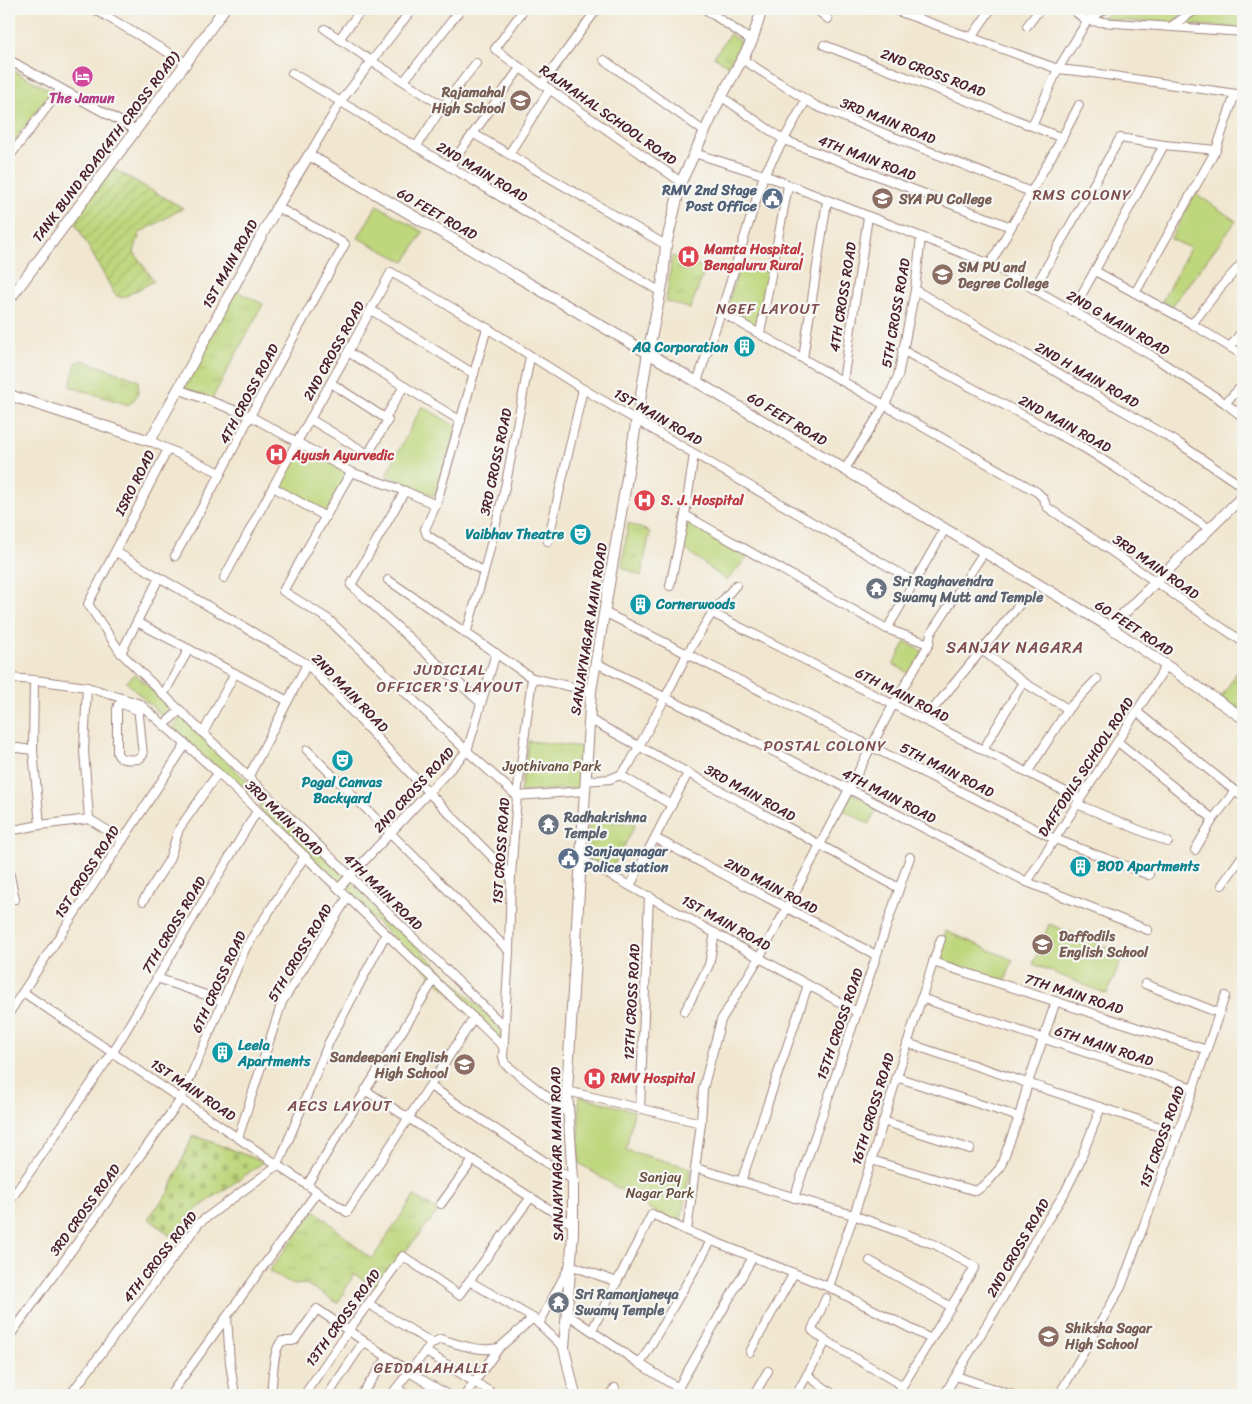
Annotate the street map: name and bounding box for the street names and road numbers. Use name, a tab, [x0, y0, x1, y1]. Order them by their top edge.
street label: 2ND CROSS ROAD	[877, 41, 990, 105]
street label: TANK BUND ROAD(4TH CROSS ROAD)	[26, 45, 187, 248]
street label: RAJMAHAL SCHOOL ROAD	[534, 58, 683, 172]
street label: 3RD MAIN ROAD	[836, 90, 940, 152]
street label: 4TH MAIN ROAD	[814, 128, 920, 188]
street label: 2ND MAIN ROAD	[431, 135, 533, 210]
street label: 60 FEET ROAD	[392, 181, 483, 248]
street label: 1ST MAIN ROAD	[195, 214, 265, 313]
street label: 4TH CROSS ROAD	[822, 240, 864, 354]
street label: 5TH CROSS ROAD	[874, 256, 918, 370]
street label: 2ND G MAIN ROAD	[1062, 283, 1175, 363]
street label: 2ND CROSS ROAD	[296, 296, 372, 405]
street label: 2ND H MAIN ROAD	[1030, 335, 1144, 415]
street label: 4TH CROSS ROAD	[212, 339, 286, 449]
street label: 1ST MAIN ROAD	[609, 381, 708, 453]
street label: 60 FEET ROAD	[742, 385, 832, 453]
street label: 2ND MAIN ROAD	[1014, 388, 1117, 460]
street label: 3RD CROSS ROAD	[472, 405, 520, 518]
street label: ISRO ROAD	[107, 445, 162, 521]
street label: 3RD MAIN ROAD	[1107, 528, 1205, 607]
street label: SANJAYNAGAR MAIN ROAD	[563, 540, 615, 717]
street label: 60 FEET ROAD	[1090, 593, 1179, 663]
street label: 2ND MAIN ROAD	[305, 647, 395, 739]
street label: 6TH MAIN ROAD	[851, 661, 954, 730]
street label: DAFFODILS SCHOOL ROAD	[1031, 691, 1141, 842]
street label: 5TH MAIN ROAD	[895, 735, 999, 805]
street label: 2ND CROSS ROAD	[367, 741, 461, 839]
street label: 3RD MAIN ROAD	[700, 757, 801, 829]
street label: 4TH MAIN ROAD	[837, 761, 941, 831]
street label: 3RD MAIN ROAD	[239, 774, 330, 863]
street label: 1ST CROSS ROAD	[485, 796, 517, 905]
street label: 1ST CROSS ROAD	[47, 820, 127, 924]
street label: 4TH MAIN ROAD	[337, 847, 429, 937]
street label: 2ND MAIN ROAD	[720, 851, 823, 922]
street label: 7TH CROSS ROAD	[135, 871, 213, 979]
street label: 1ST MAIN ROAD	[677, 888, 776, 958]
street label: 5TH CROSS ROAD	[261, 899, 340, 1007]
street label: 6TH CROSS ROAD	[184, 926, 254, 1037]
street label: 12TH CROSS ROAD	[616, 943, 648, 1061]
street label: 15TH CROSS ROAD	[809, 964, 871, 1083]
street label: 7TH MAIN ROAD	[1021, 966, 1127, 1022]
street label: 6TH MAIN ROAD	[1051, 1018, 1157, 1074]
street label: 16TH CROSS ROAD	[844, 1049, 902, 1168]
street label: 1ST MAIN ROAD	[145, 1052, 242, 1128]
street label: SANJAYNAGAR MAIN ROAD	[543, 1066, 571, 1241]
street label: 1ST CROSS ROAD	[1132, 1082, 1192, 1191]
street label: 3RD CROSS ROAD	[43, 1158, 128, 1261]
street label: 2ND CROSS ROAD	[980, 1193, 1057, 1302]
street label: 4TH CROSS ROAD	[116, 1205, 204, 1308]
street label: 13TH CROSS ROAD	[299, 1263, 388, 1372]

